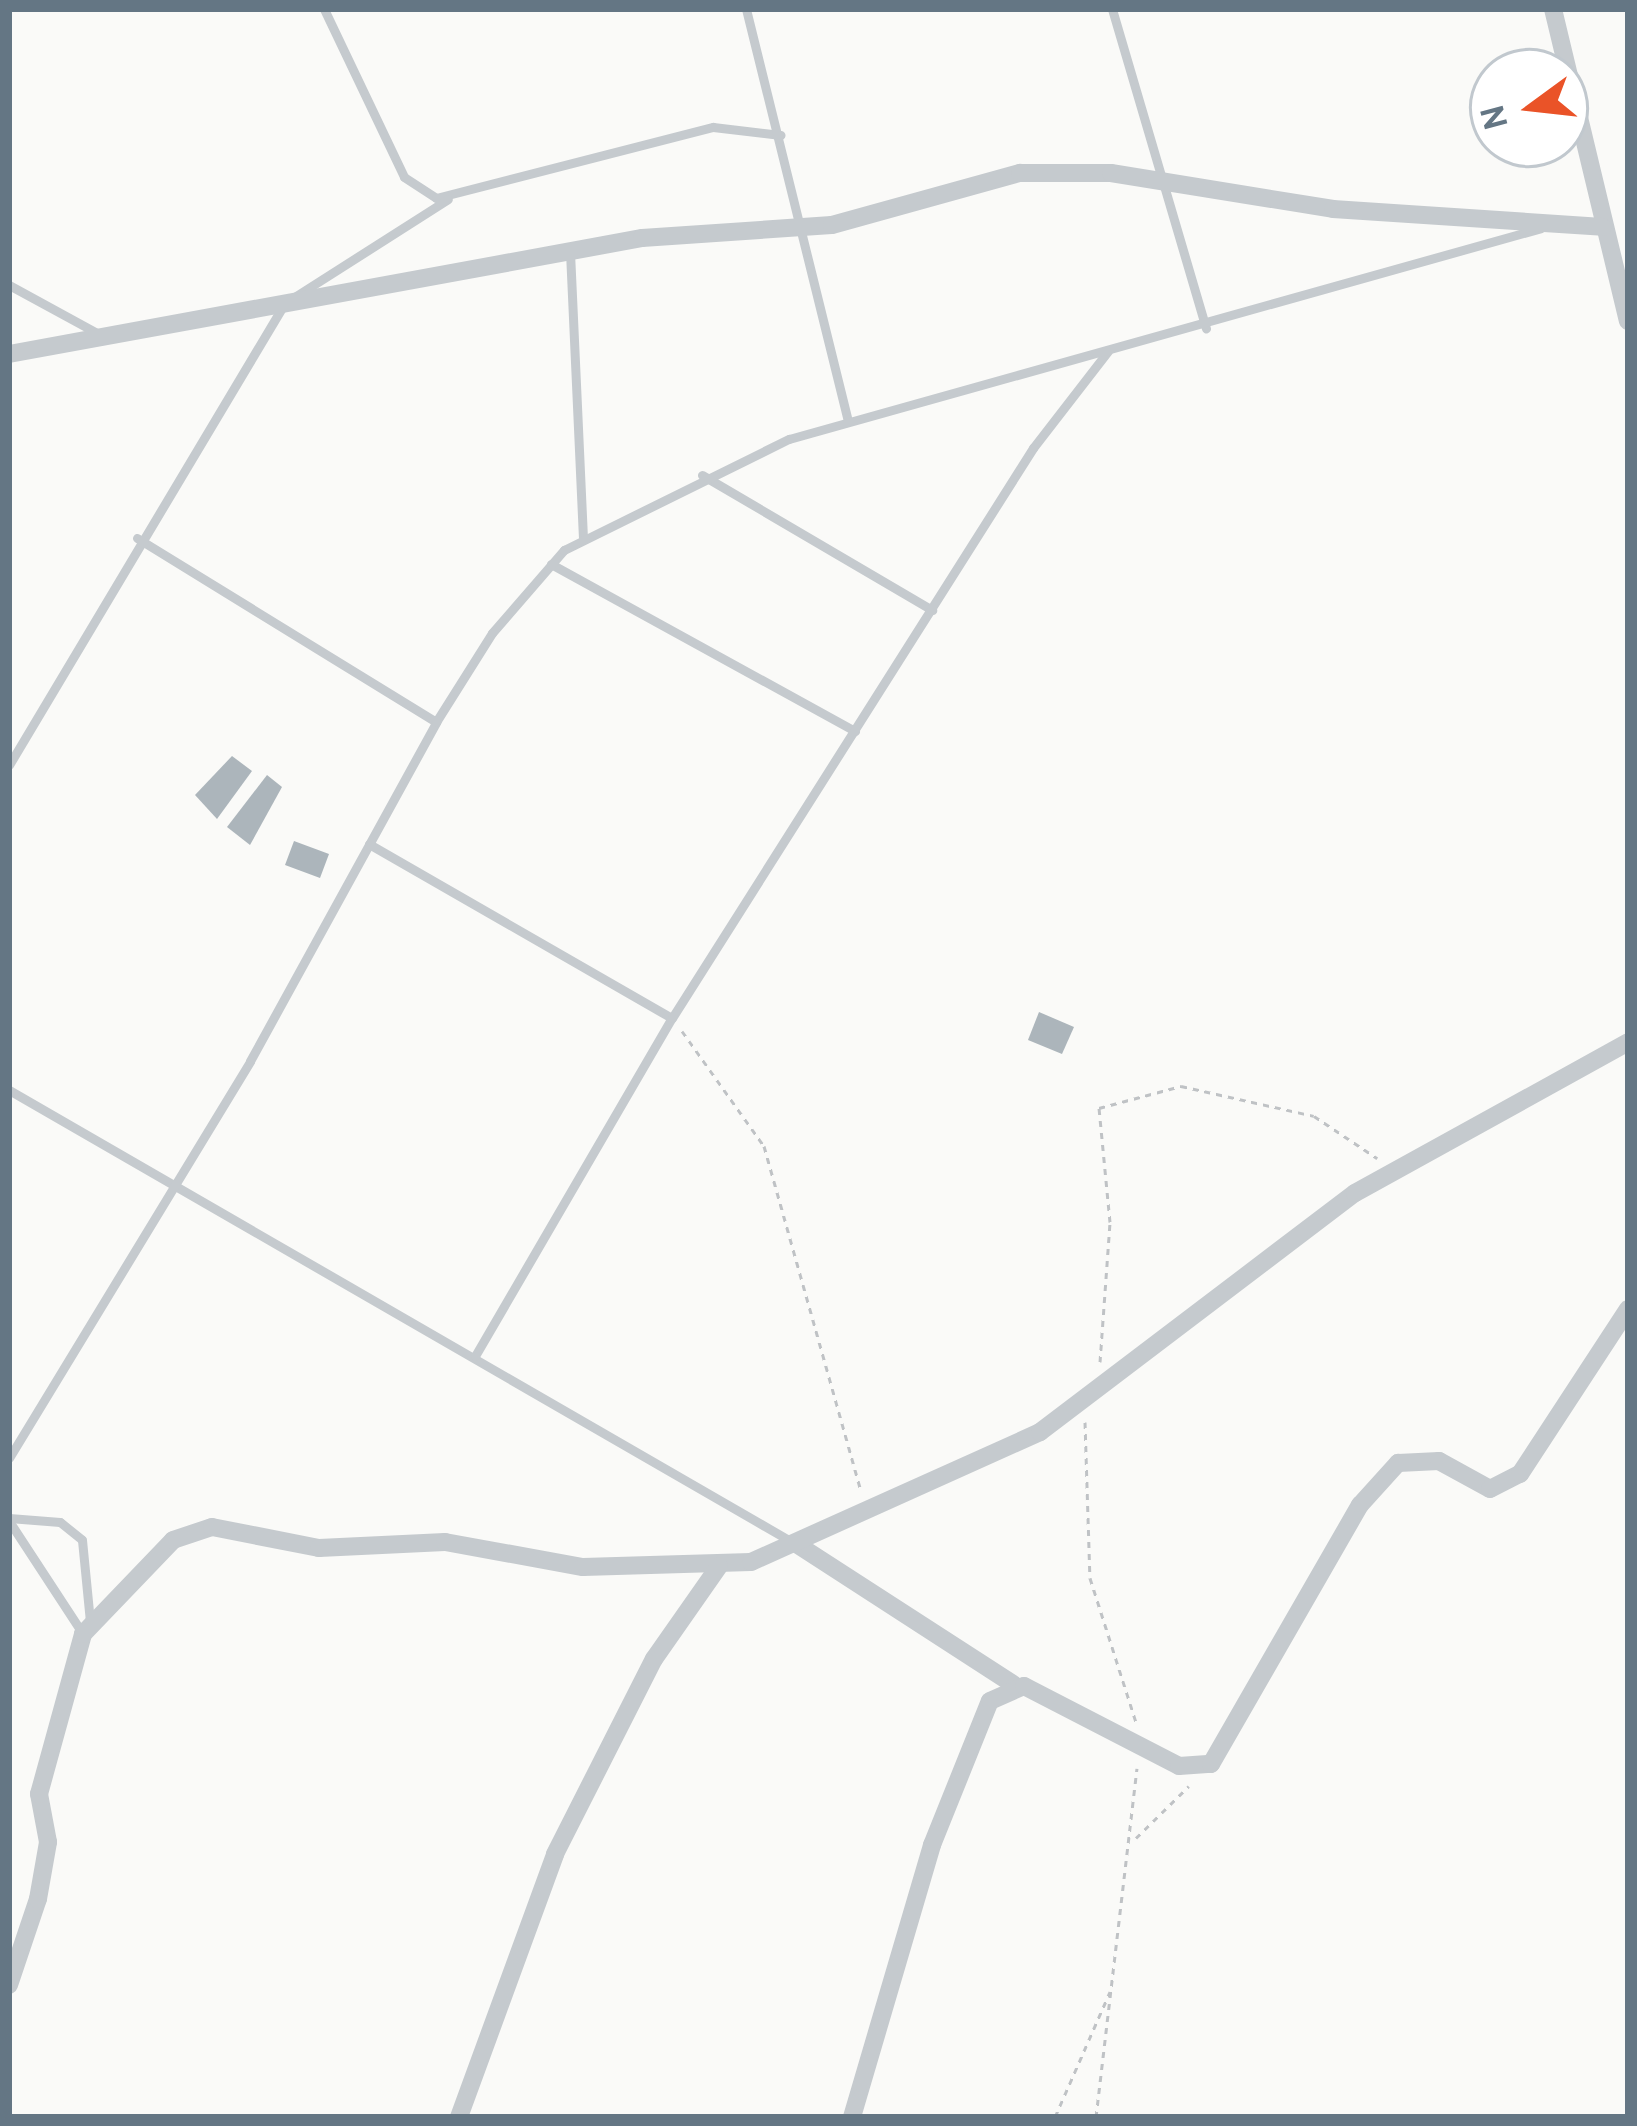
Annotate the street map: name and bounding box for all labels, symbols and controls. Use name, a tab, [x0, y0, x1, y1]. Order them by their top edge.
north arrow	[1469, 48, 1589, 168]
text: N	[1474, 100, 1520, 133]

